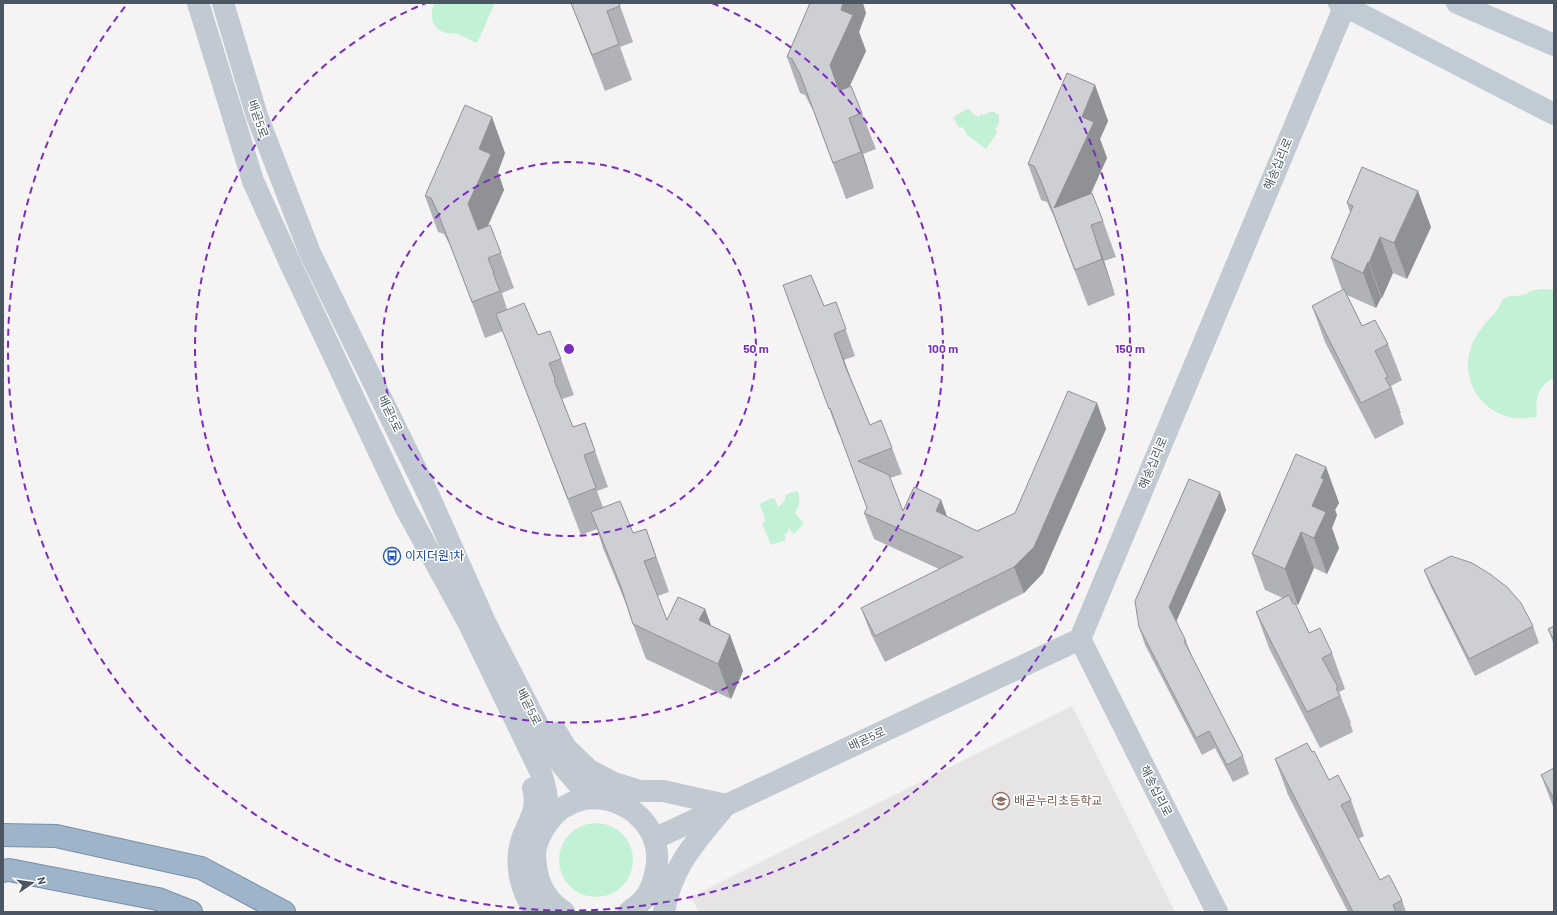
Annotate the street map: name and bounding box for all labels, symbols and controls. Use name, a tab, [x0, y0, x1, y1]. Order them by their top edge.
street label: 배곧5로	[246, 98, 272, 140]
street label: 해송십리로	[1260, 135, 1294, 192]
text: 50 m	[743, 341, 769, 355]
text: 100 m	[928, 341, 958, 355]
text: 150 m	[1115, 341, 1145, 355]
centre of rings	[562, 342, 576, 356]
street label: 배곧5로	[376, 393, 406, 434]
street label: 해송십리로	[1135, 434, 1169, 491]
bus stop icon: 이지더원1차	[382, 546, 402, 566]
place label: 이지더원1차	[405, 548, 464, 562]
street label: 배곧5로	[515, 686, 545, 727]
street label: 배곧5로	[846, 723, 887, 753]
street label: 해송십리로	[1138, 763, 1176, 818]
school or university icon: 배곧누리초등학교	[991, 791, 1011, 811]
place label: 배곧누리초등학교	[1014, 793, 1102, 807]
north arrow	[12, 863, 52, 903]
text: N	[35, 876, 49, 886]

